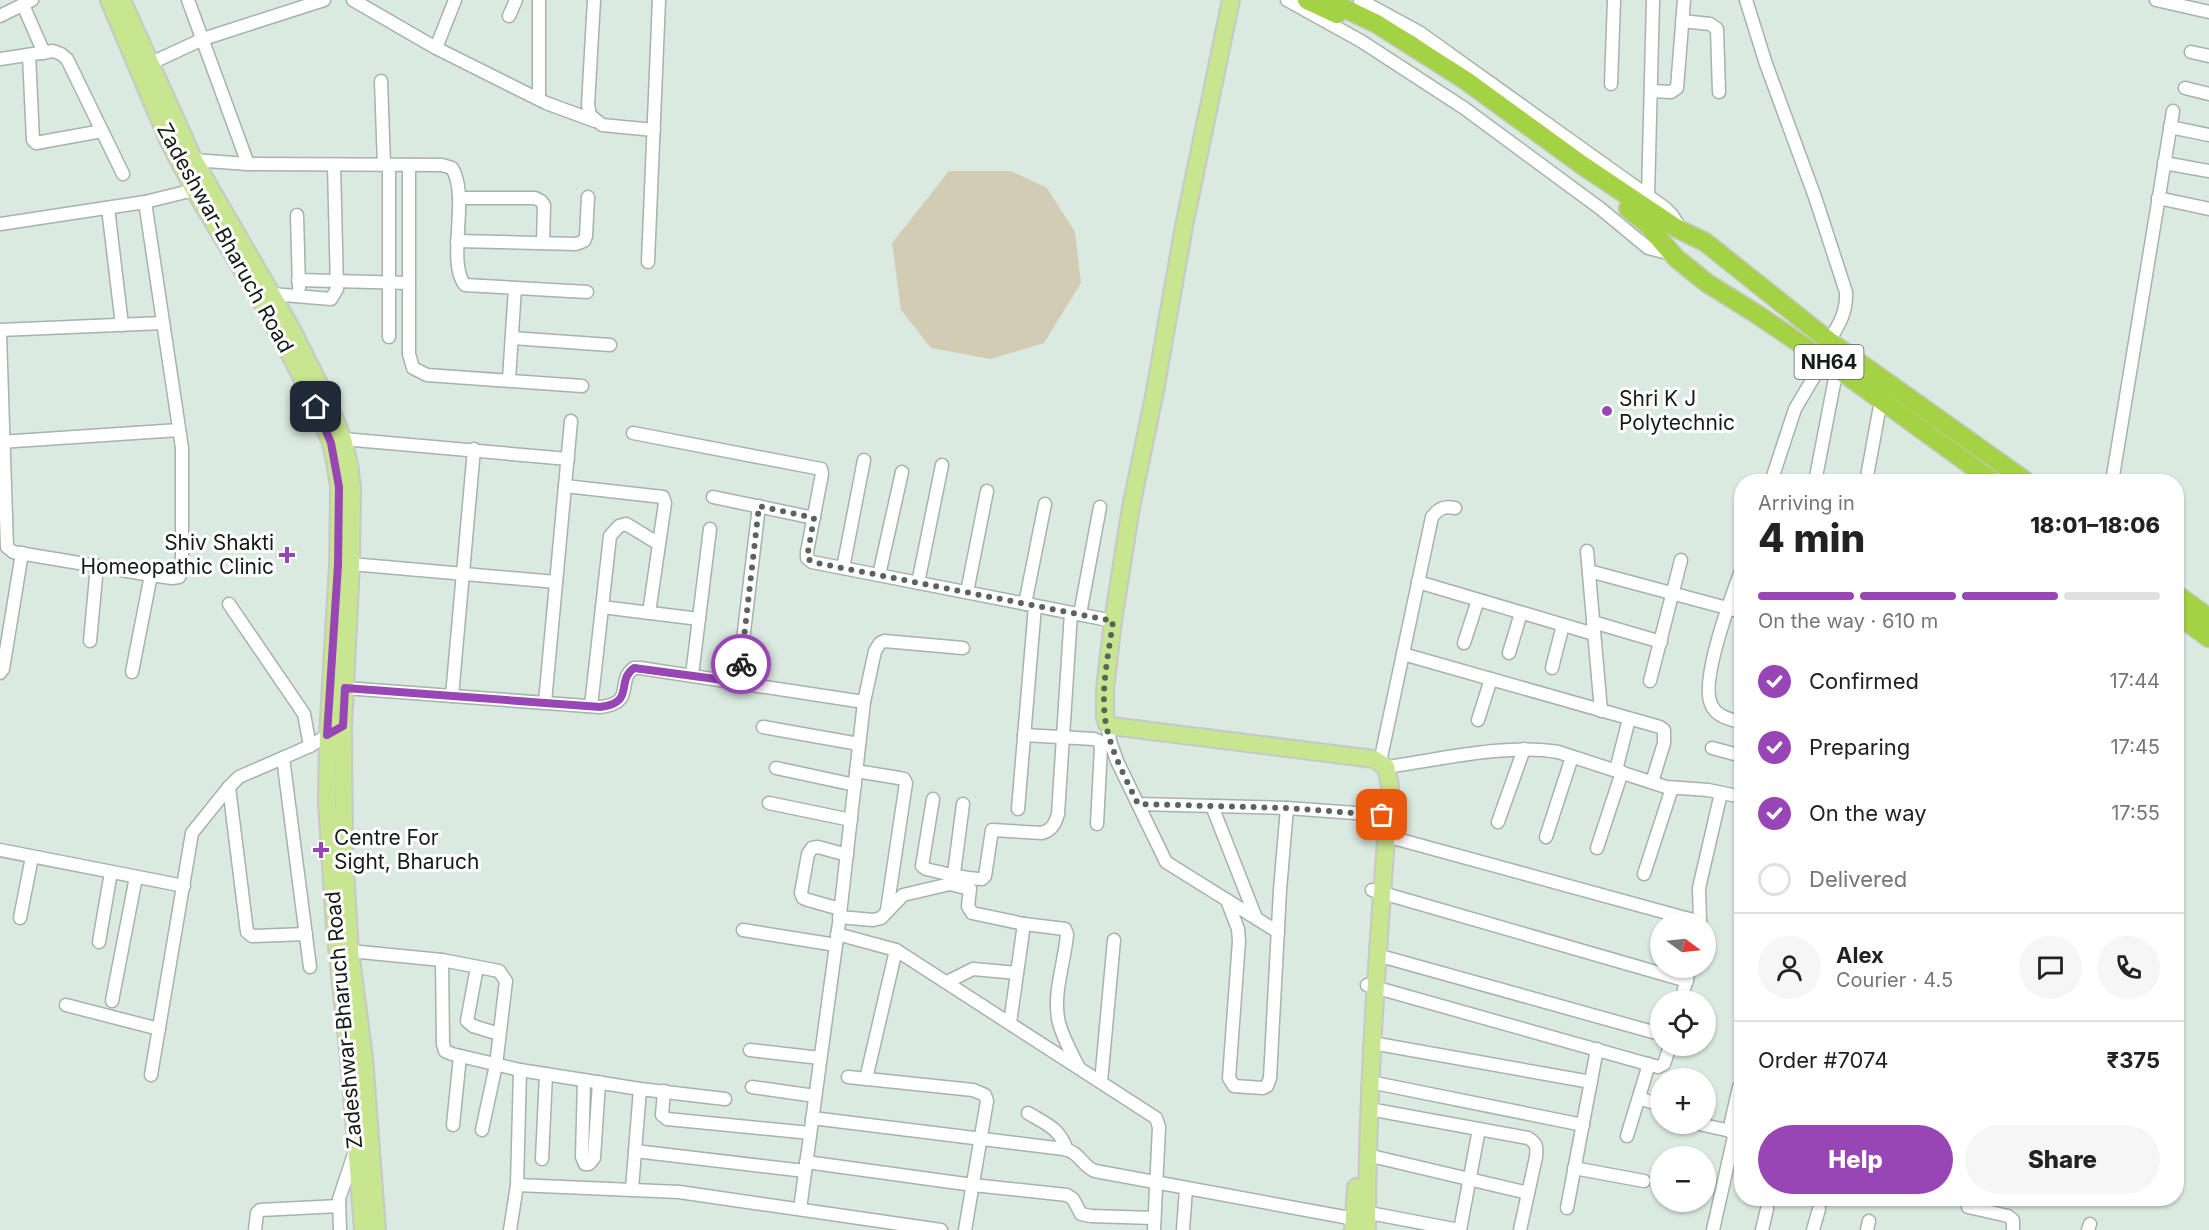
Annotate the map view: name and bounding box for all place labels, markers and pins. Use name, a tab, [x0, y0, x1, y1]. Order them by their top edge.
pin	[290, 381, 341, 432]
place label: Shri K J Polytechnic	[1619, 386, 1735, 435]
marker: Shri K J Polytechnic	[1600, 404, 1614, 418]
place label: Shiv Shakti Homeopathic Clinic	[80, 530, 274, 579]
marker: Shiv Shakti Homeopathic Clinic	[278, 546, 296, 564]
pin	[1356, 789, 1407, 840]
place label: Centre For Sight, Bharuch	[334, 825, 479, 874]
marker: Centre For Sight, Bharuch	[312, 841, 330, 859]

